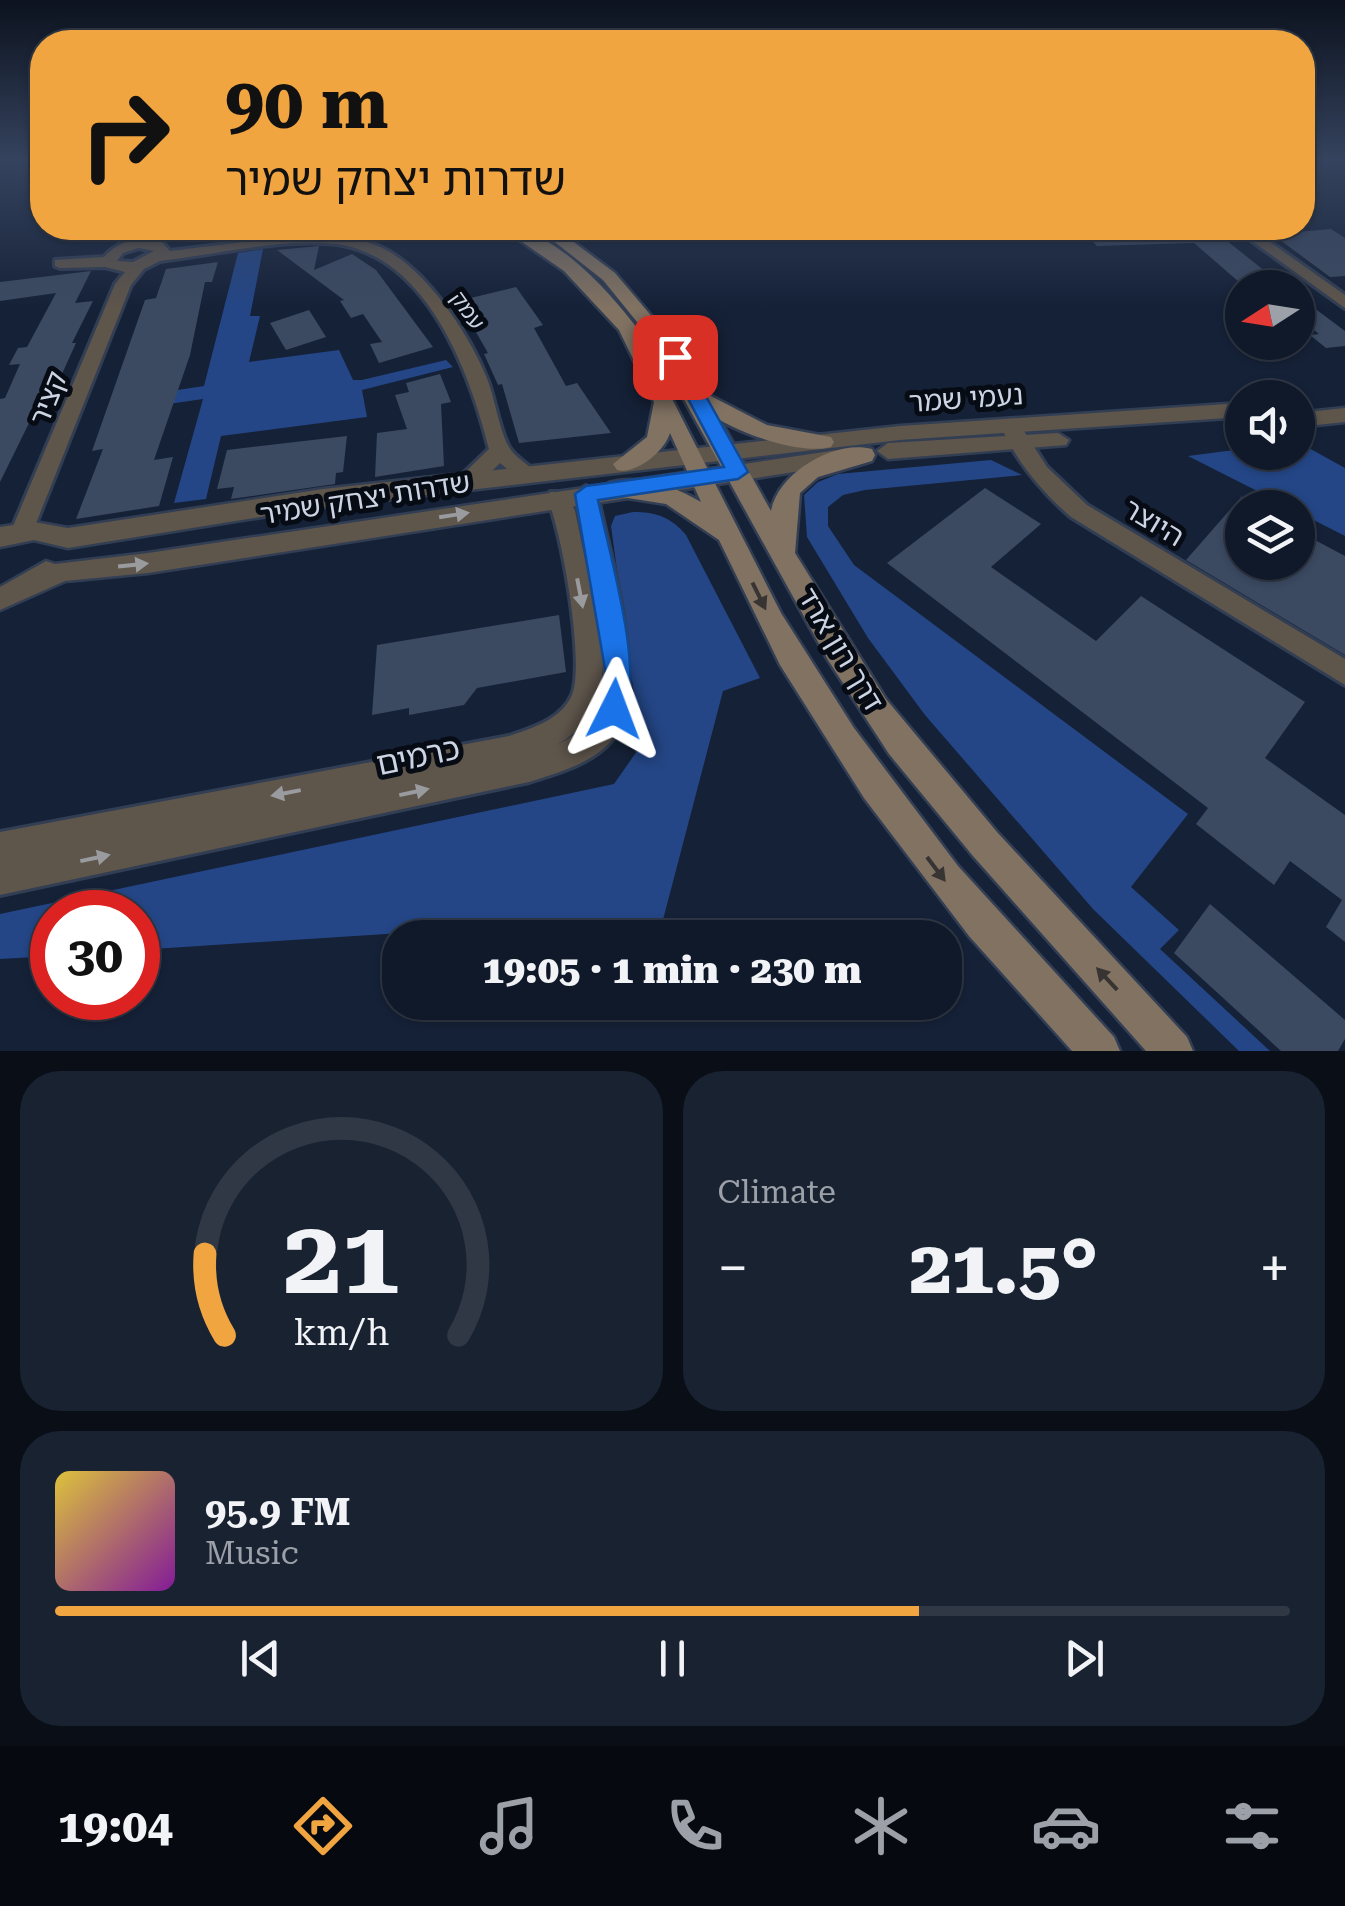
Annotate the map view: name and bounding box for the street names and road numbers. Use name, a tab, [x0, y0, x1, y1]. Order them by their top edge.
street label: עמק	[445, 286, 490, 334]
street label: קציר	[23, 367, 74, 430]
street label: נעמי שמר	[908, 378, 1024, 419]
street label: שדרות יצחק שמיר	[258, 466, 472, 531]
street label: היוצר	[1118, 492, 1190, 553]
street label: דרך רון ארד	[791, 582, 890, 717]
street label: כרמים	[373, 729, 463, 783]

